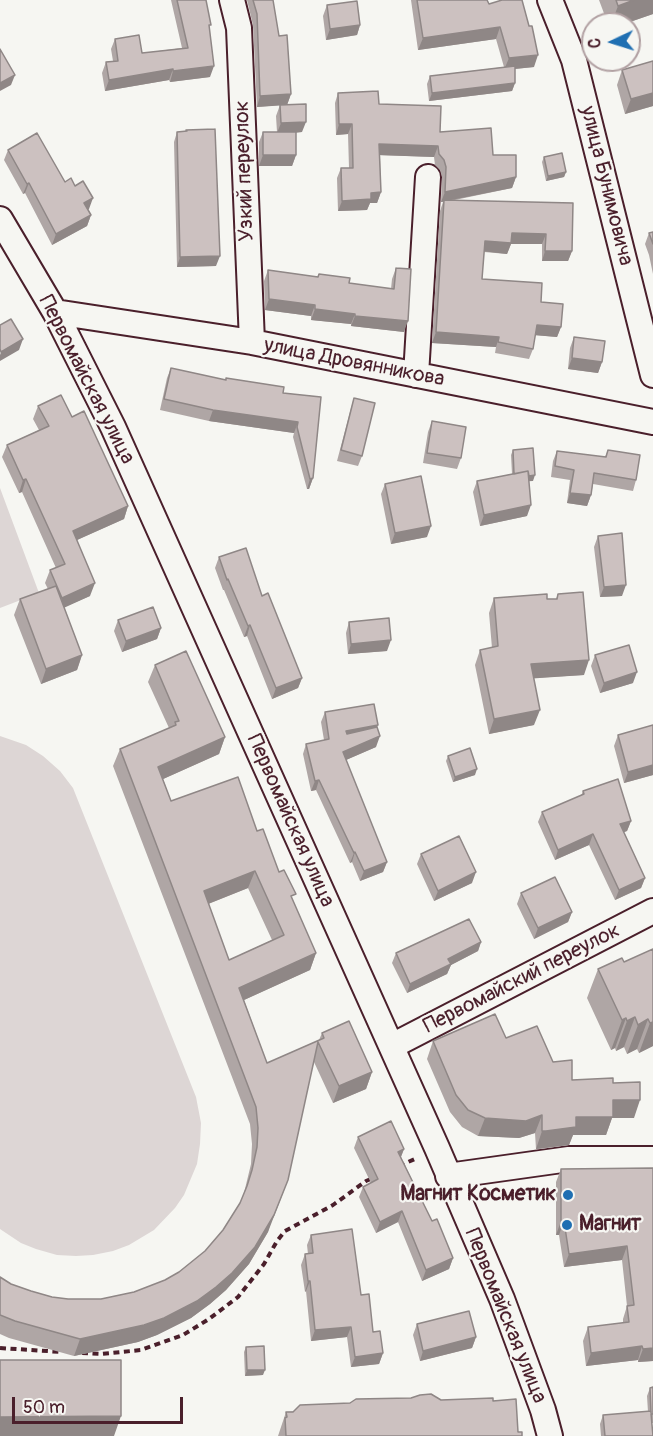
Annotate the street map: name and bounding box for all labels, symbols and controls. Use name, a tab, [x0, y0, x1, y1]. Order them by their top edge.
north arrow	[581, 12, 641, 72]
text: С	[585, 37, 605, 49]
street label: Узкий переулок	[230, 100, 260, 242]
street label: улица Бунимовича	[574, 104, 638, 268]
street label: Первомайская улица	[33, 291, 139, 469]
street label: улица Дровянникова	[262, 333, 446, 393]
street label: Первомайская улица	[241, 731, 339, 911]
street label: Первомайский переулок	[420, 918, 624, 1040]
place label: Магнит Косметик	[400, 1182, 556, 1208]
marker: Магнит Косметик	[561, 1188, 575, 1202]
place label: Магнит	[579, 1212, 641, 1238]
marker: Магнит	[560, 1218, 574, 1232]
street label: Первомайская улица	[458, 1225, 552, 1407]
scale bar	[15, 1385, 186, 1423]
text: 50 m	[23, 1396, 65, 1419]

